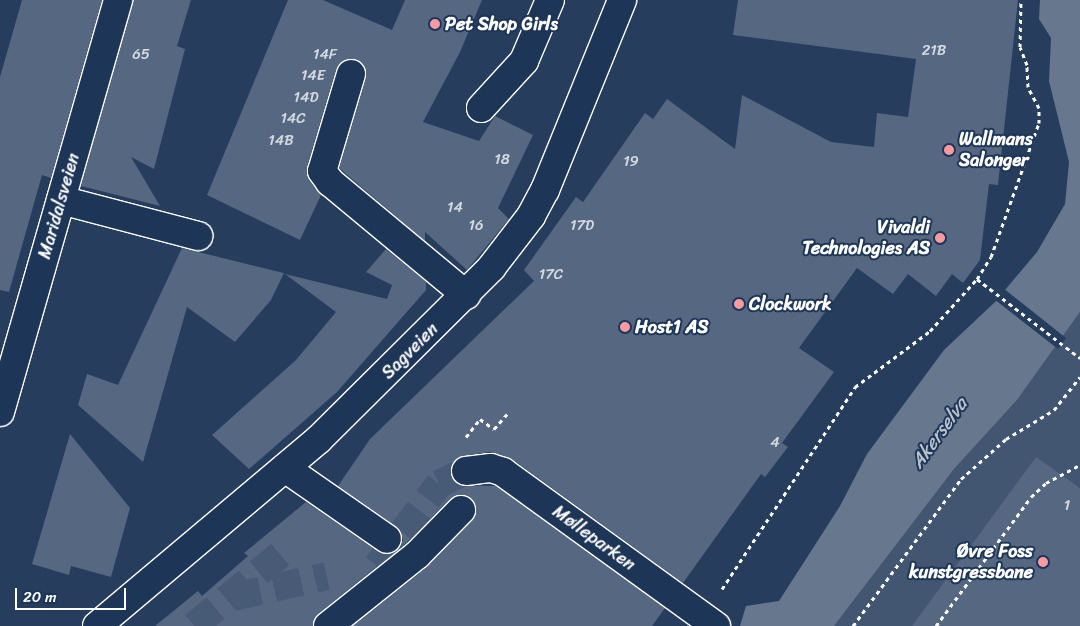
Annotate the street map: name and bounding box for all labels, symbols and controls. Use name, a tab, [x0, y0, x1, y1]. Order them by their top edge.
place label: Pet Shop Girls	[445, 13, 558, 35]
marker: Pet Shop Girls	[429, 18, 441, 30]
house number: 21B	[922, 42, 946, 60]
house number: 65	[132, 46, 150, 64]
house number: 14F	[313, 46, 337, 64]
house number: 14E	[301, 67, 325, 85]
house number: 14D	[294, 89, 318, 107]
house number: 14C	[280, 110, 306, 128]
place label: Wallmans Salonger	[959, 129, 1033, 172]
house number: 14B	[268, 132, 294, 150]
marker: Wallmans Salonger	[943, 144, 955, 156]
street label: Maridalsveien	[34, 151, 84, 261]
house number: 18	[494, 151, 510, 169]
house number: 19	[623, 153, 639, 171]
house number: 14	[447, 199, 463, 217]
house number: 16	[469, 217, 483, 235]
house number: 17D	[570, 217, 594, 235]
place label: Vivaldi Technologies AS	[803, 217, 930, 260]
marker: Vivaldi Technologies AS	[934, 232, 946, 244]
house number: 17C	[539, 266, 563, 284]
place label: Clockwork	[749, 293, 832, 315]
marker: Clockwork	[733, 298, 745, 310]
place label: Host1 AS	[635, 316, 709, 338]
street label: Sagveien	[377, 318, 443, 384]
marker: Host1 AS	[619, 321, 631, 333]
water label: Akerselva	[906, 393, 972, 473]
house number: 4	[770, 434, 780, 452]
house number: 1	[1064, 497, 1070, 515]
street label: Mølleparken	[548, 501, 640, 575]
place label: Øvre Foss kunstgressbane	[909, 541, 1033, 584]
marker: Øvre Foss kunstgressbane	[1037, 556, 1049, 568]
scale bar	[18, 578, 129, 610]
text: 20 m	[23, 584, 57, 610]

